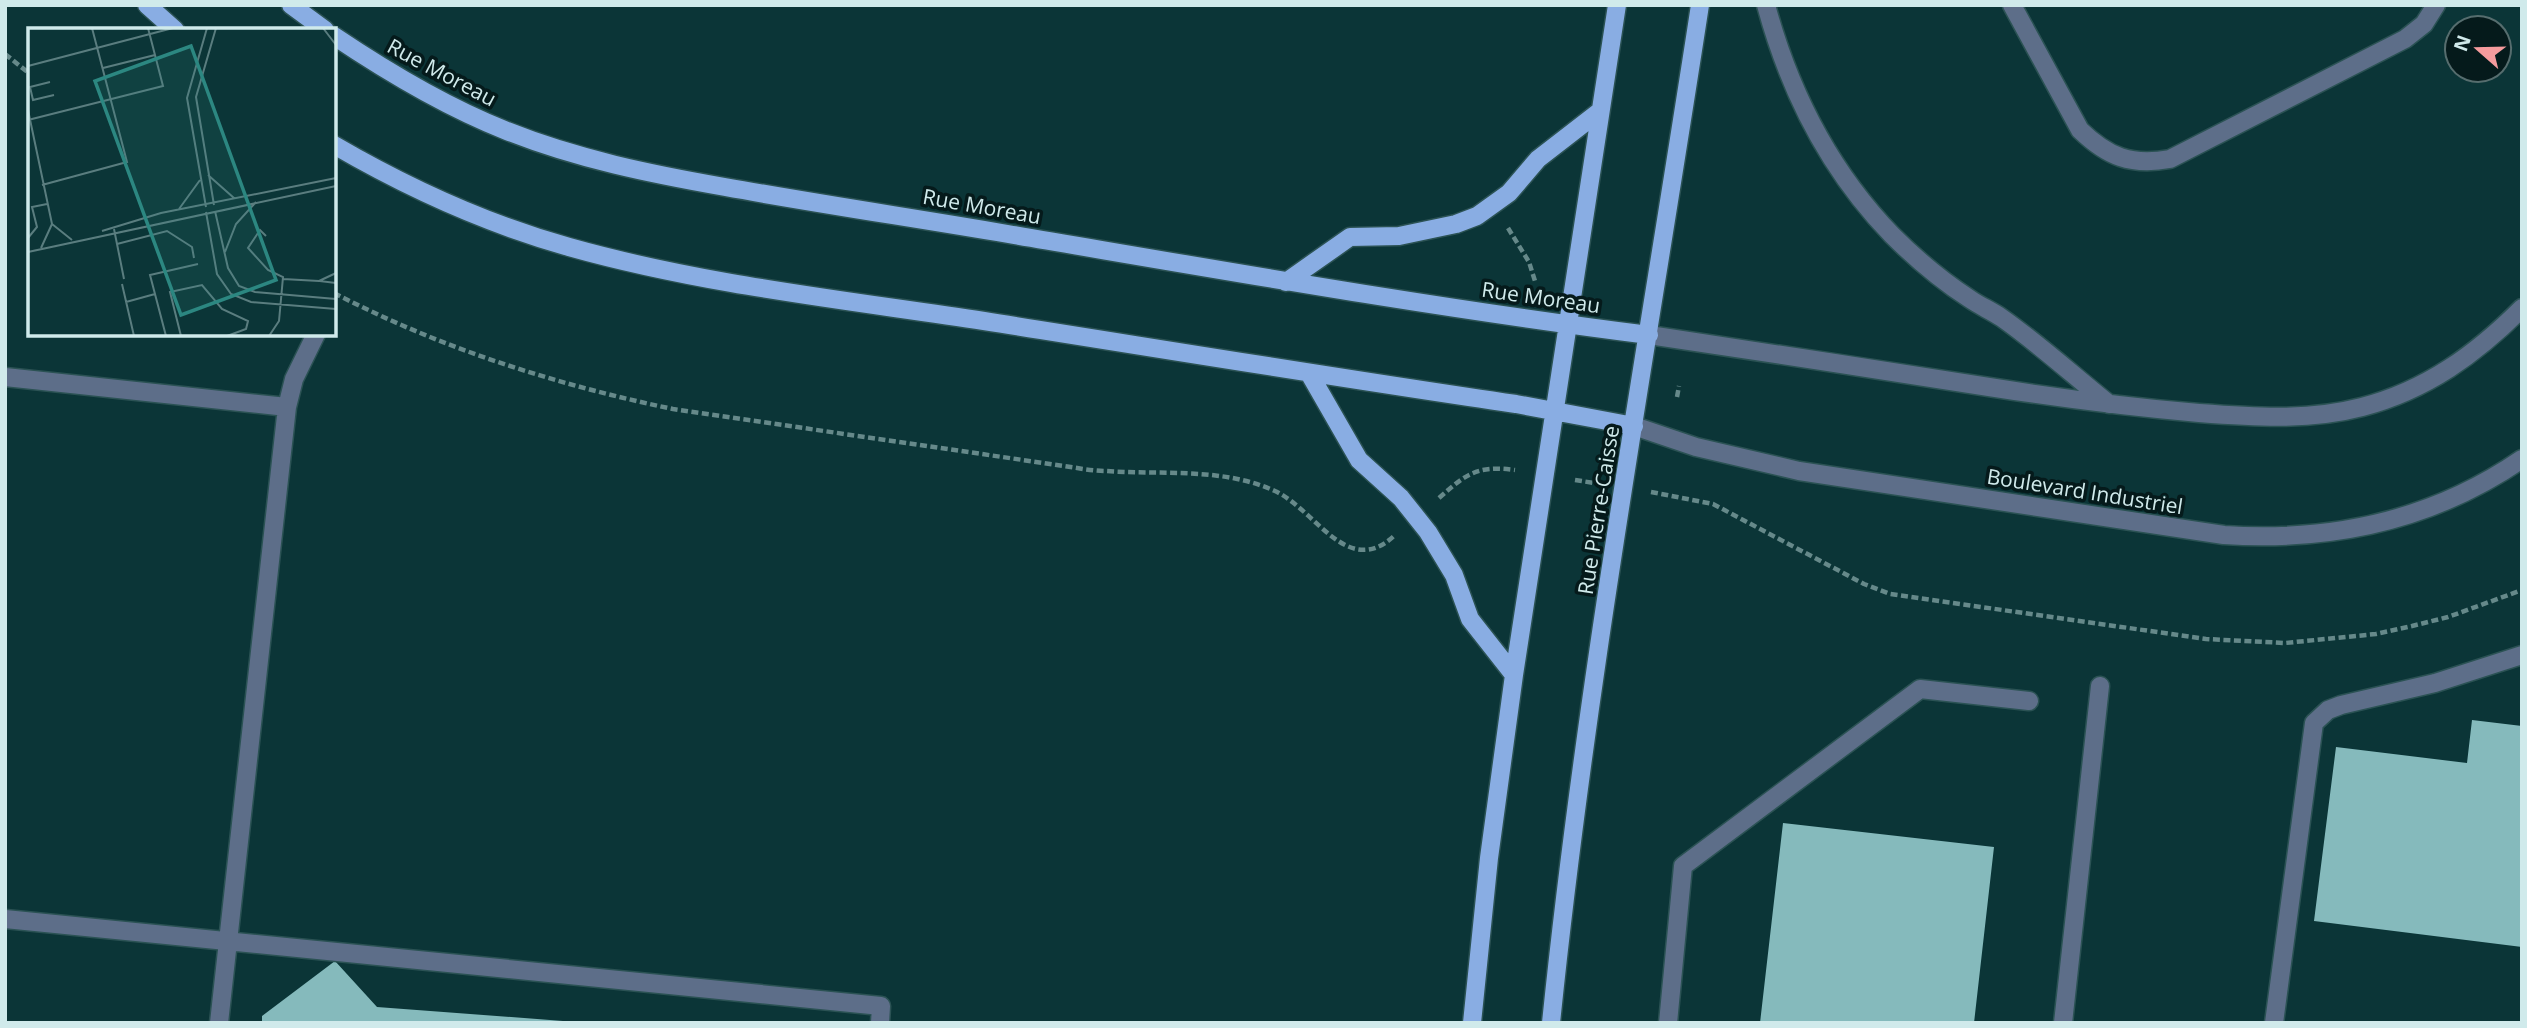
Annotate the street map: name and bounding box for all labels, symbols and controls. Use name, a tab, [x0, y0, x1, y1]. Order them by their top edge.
north arrow	[2443, 14, 2513, 84]
inset map	[28, 28, 336, 336]
text: N	[2447, 31, 2477, 55]
street label: Rue Moreau	[383, 32, 501, 112]
street label: Rue Moreau	[921, 182, 1043, 230]
street label: Rue Moreau	[1480, 275, 1602, 319]
street label: Rue Pierre-Caisse	[1571, 424, 1625, 596]
street label: Boulevard Industriel	[1985, 462, 2185, 520]

